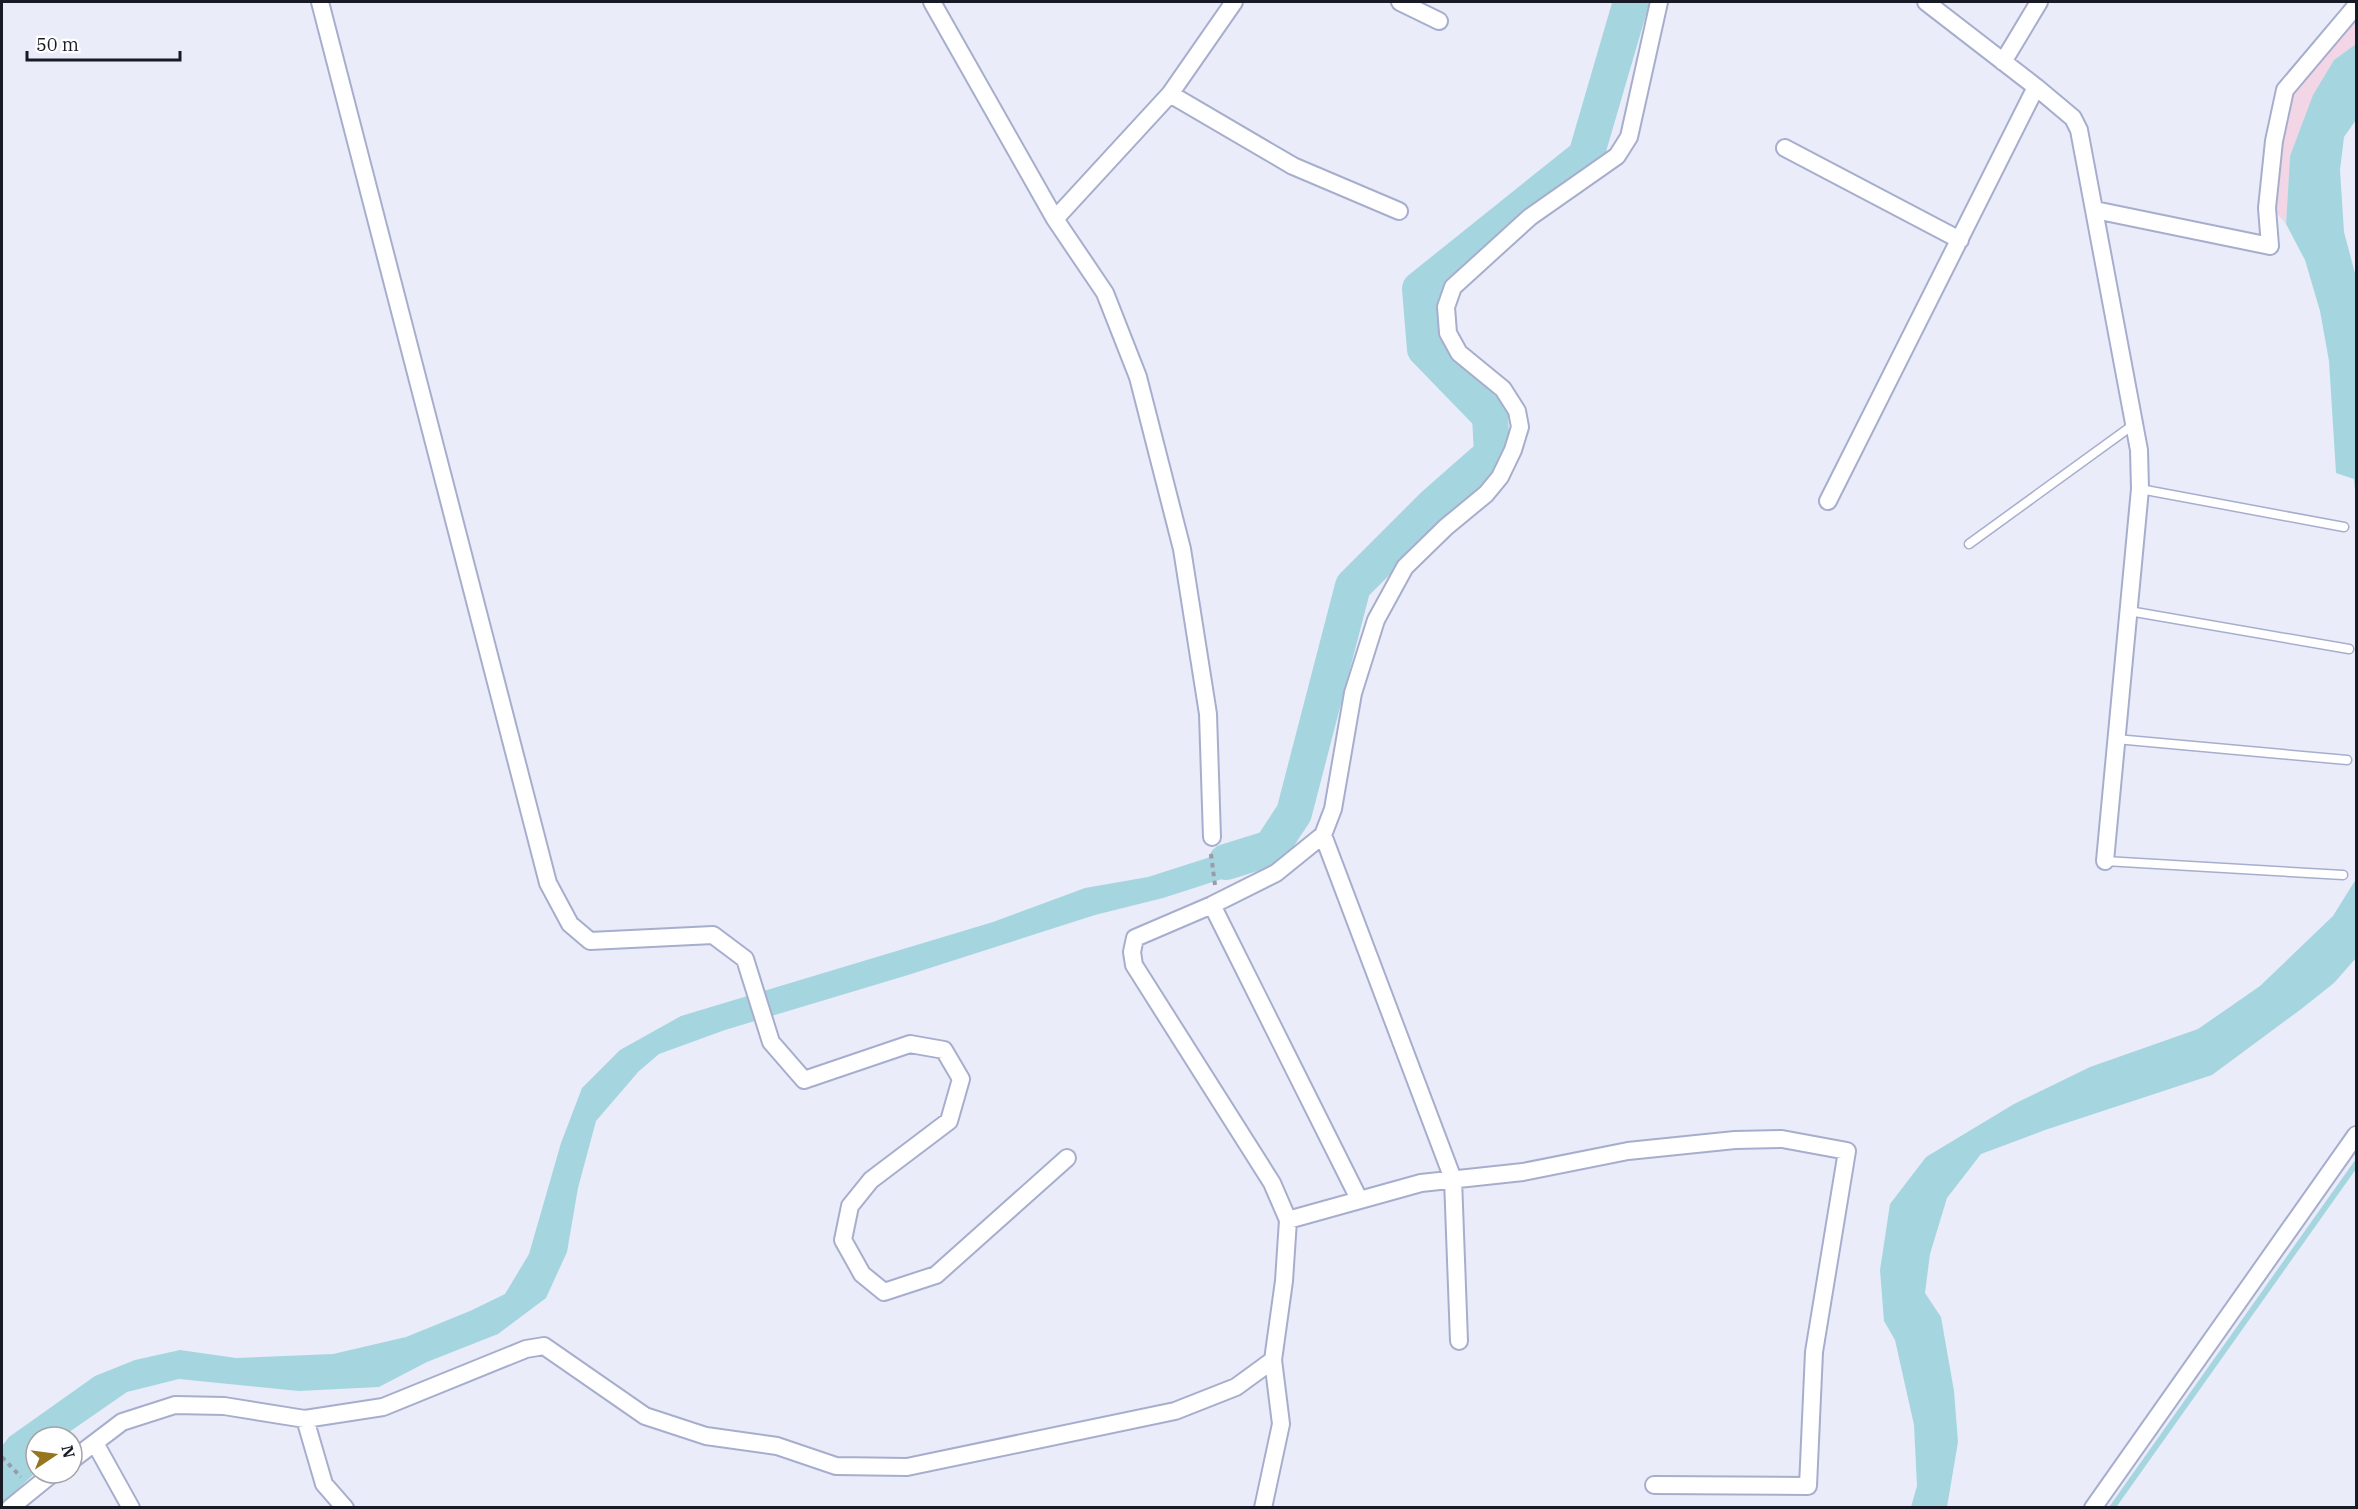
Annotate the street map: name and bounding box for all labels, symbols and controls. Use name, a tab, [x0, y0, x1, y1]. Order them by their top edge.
scale bar	[27, 24, 180, 62]
text: 50 m	[36, 33, 79, 56]
north arrow	[24, 1425, 84, 1485]
text: N	[57, 1443, 80, 1460]

